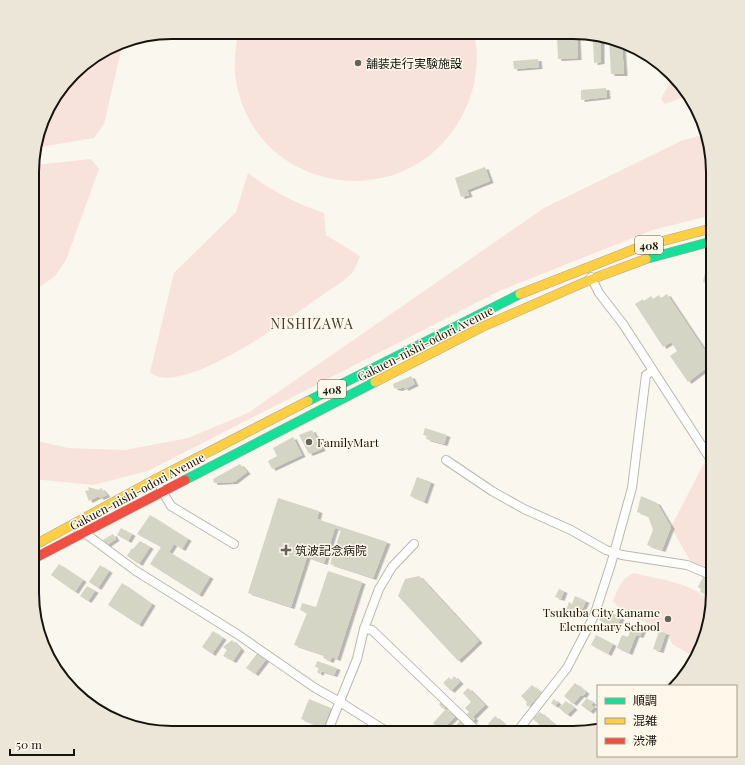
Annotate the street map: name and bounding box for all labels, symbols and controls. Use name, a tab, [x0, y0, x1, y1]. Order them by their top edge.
place label: 舗装走行実験施設	[366, 55, 462, 71]
marker: 舗装走行実験施設	[353, 58, 363, 68]
road number: 408	[635, 236, 663, 254]
street label: Gakuen-nishi-odori Avenue	[354, 302, 496, 384]
district label: NISHIZAWA	[270, 314, 354, 333]
road number: 408	[318, 380, 346, 398]
place label: FamilyMart	[317, 434, 380, 450]
marker: FamilyMart	[304, 437, 314, 447]
street label: Gakuen-nishi-odori Avenue	[67, 449, 207, 533]
place label: 筑波記念病院	[295, 542, 367, 558]
marker: 筑波記念病院	[280, 544, 292, 556]
place label: Tsukuba City Kaname Elementary School	[543, 604, 661, 634]
marker: Tsukuba City Kaname Elementary School	[663, 614, 673, 624]
legend	[597, 685, 737, 757]
text: 順調	[633, 692, 657, 708]
text: 混雑	[633, 712, 657, 728]
scale bar	[10, 731, 74, 757]
text: 渋滞	[633, 732, 657, 748]
text: 50 m	[16, 736, 42, 752]

